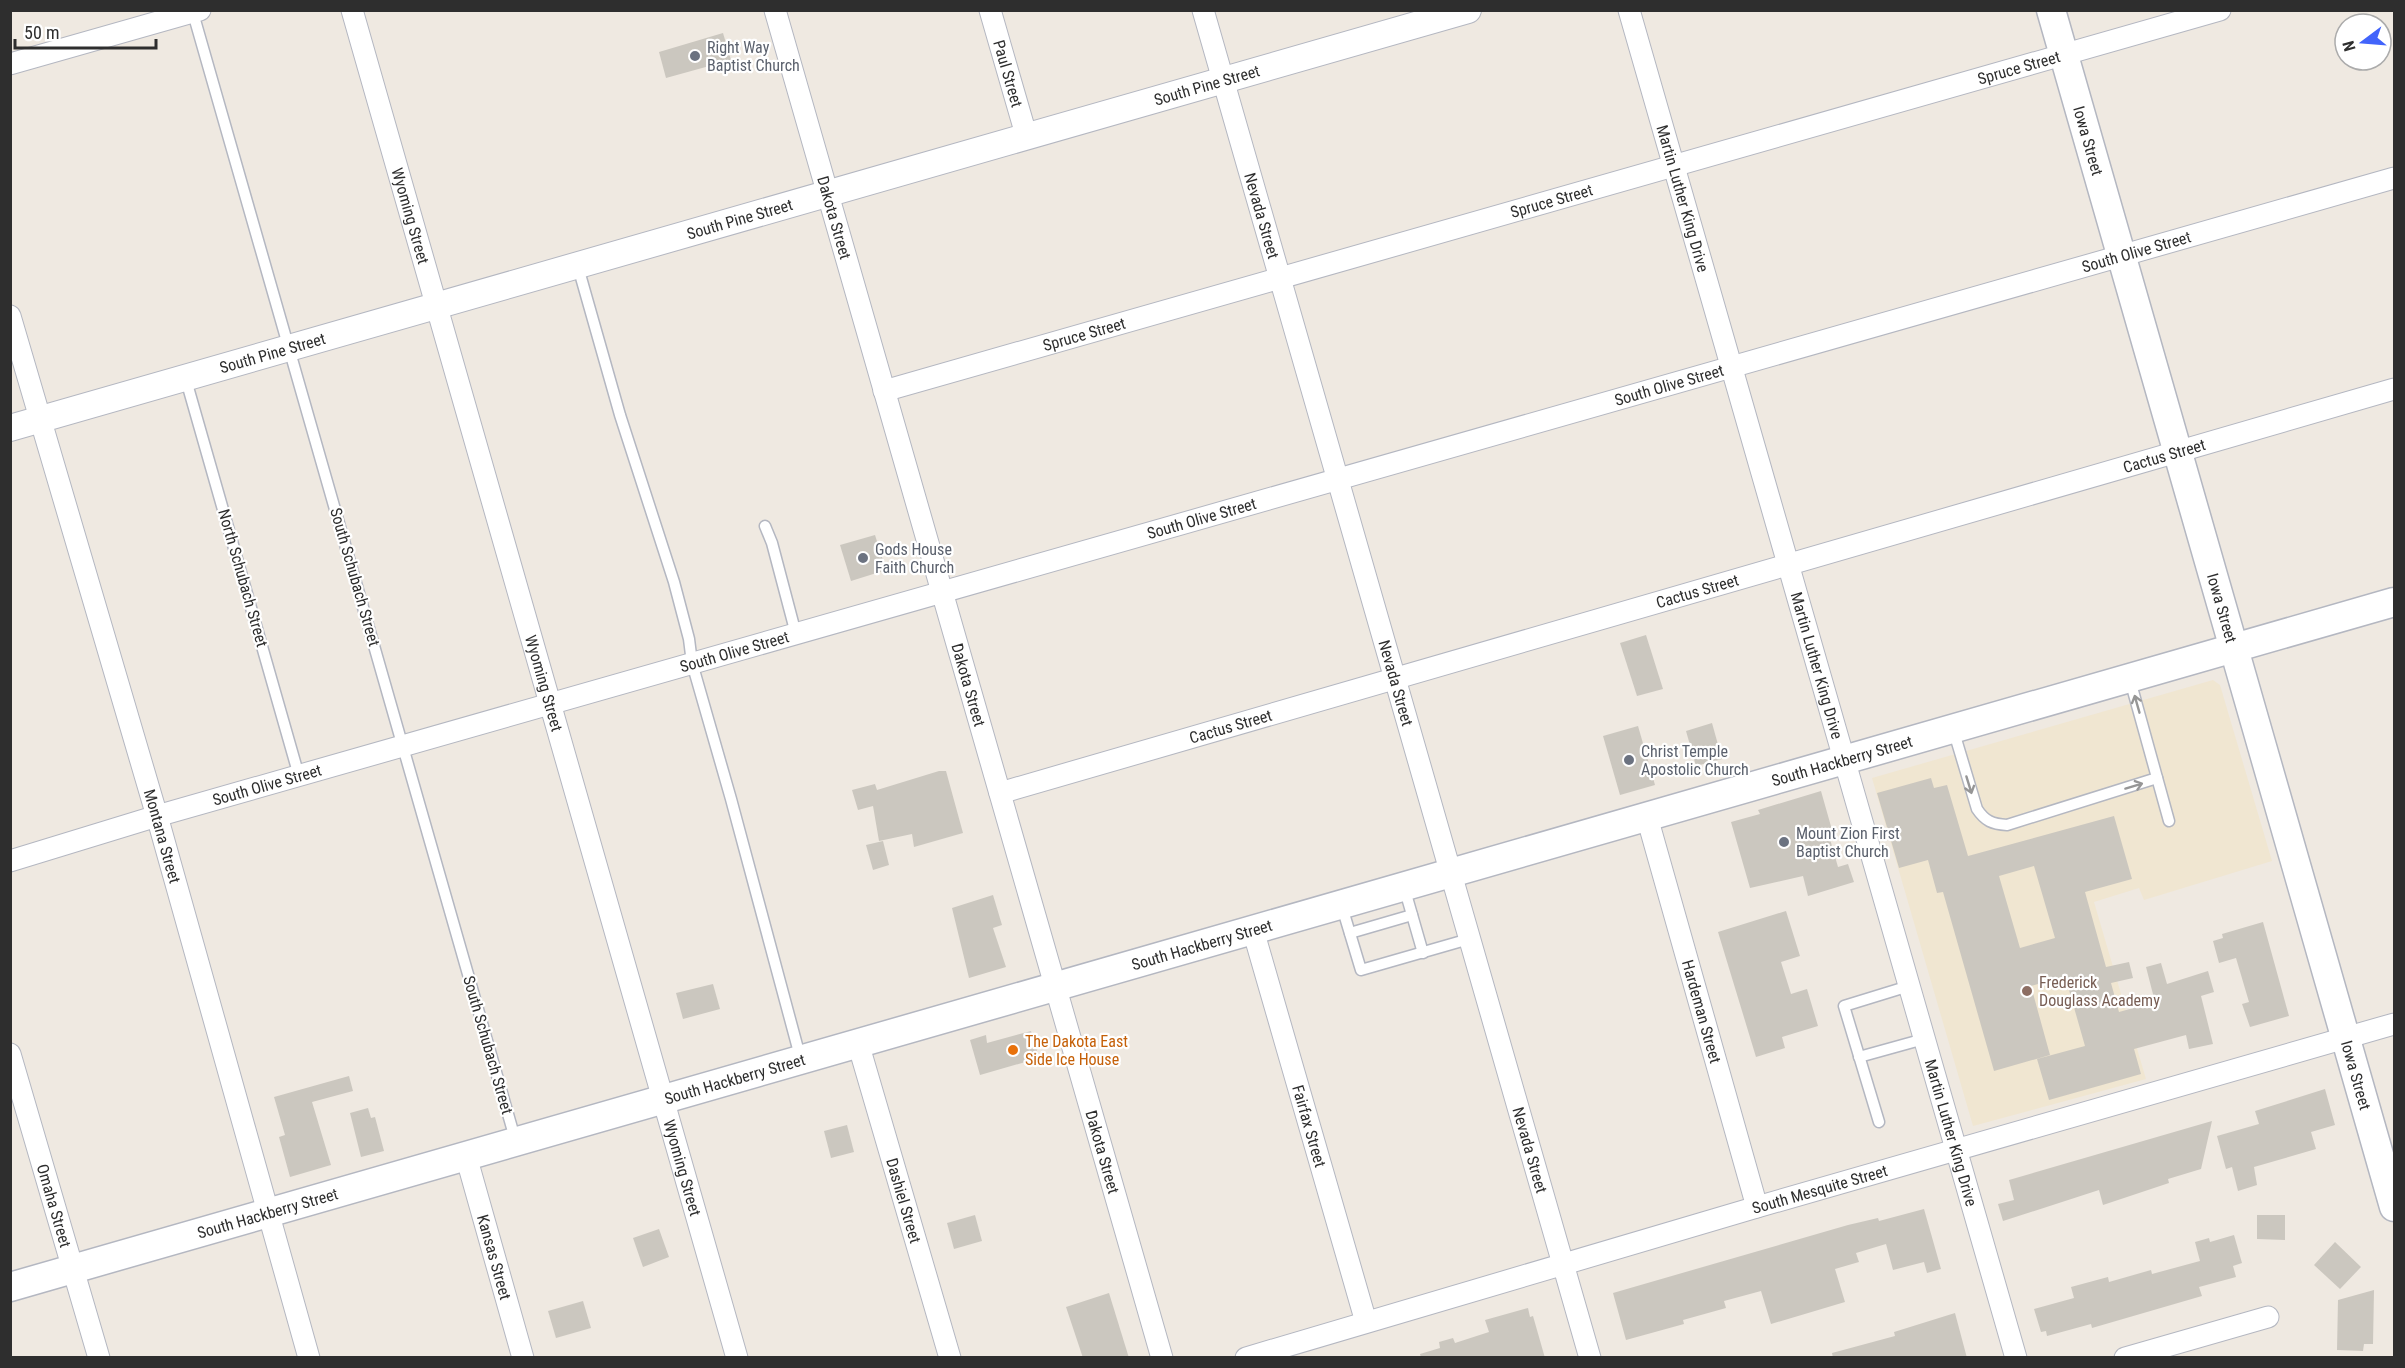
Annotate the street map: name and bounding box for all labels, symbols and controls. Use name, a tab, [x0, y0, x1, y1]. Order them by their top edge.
scale bar	[15, 12, 156, 50]
north arrow	[2333, 12, 2393, 72]
text: 50 m	[24, 22, 59, 43]
place label: Right Way Baptist Church	[707, 38, 800, 75]
street label: Paul Street	[990, 38, 1027, 109]
text: N	[2339, 39, 2360, 53]
street label: Spruce Street	[1975, 47, 2062, 88]
marker: Right Way Baptist Church	[688, 49, 702, 63]
street label: South Pine Street	[1152, 61, 1262, 109]
street label: Iowa Street	[2070, 104, 2107, 178]
street label: Martin Luther King Drive	[1653, 123, 1713, 274]
street label: Wyoming Street	[388, 165, 434, 266]
street label: Nevada Street	[1241, 171, 1283, 261]
street label: Dakota Street	[814, 174, 856, 262]
street label: Spruce Street	[1508, 180, 1595, 221]
street label: South Pine Street	[685, 195, 795, 243]
street label: South Olive Street	[2080, 227, 2193, 276]
street label: Spruce Street	[1041, 313, 1128, 355]
street label: South Pine Street	[217, 329, 328, 377]
street label: South Olive Street	[1612, 360, 1726, 409]
street label: Cactus Street	[2121, 435, 2208, 477]
street label: South Olive Street	[1145, 493, 1259, 543]
street label: South Schubach Street	[326, 506, 384, 649]
street label: North Schubach Street	[214, 507, 272, 649]
place label: Gods House Faith Church	[875, 540, 954, 577]
marker: Gods House Faith Church	[856, 551, 870, 565]
street label: Cactus Street	[1654, 570, 1741, 612]
street label: Iowa Street	[2203, 571, 2241, 645]
street label: Martin Luther King Drive	[1787, 590, 1847, 741]
street label: South Olive Street	[678, 627, 791, 676]
street label: Wyoming Street	[521, 633, 567, 734]
street label: Nevada Street	[1375, 638, 1418, 728]
street label: Dakota Street	[948, 641, 990, 729]
one-way arrow	[2131, 695, 2142, 714]
street label: Cactus Street	[1187, 705, 1274, 747]
street label: South Hackberry Street	[1769, 731, 1915, 790]
place label: Christ Temple Apostolic Church	[1641, 742, 1749, 779]
marker: Christ Temple Apostolic Church	[1622, 753, 1636, 767]
street label: South Olive Street	[210, 760, 324, 809]
one-way arrow	[1964, 775, 1975, 794]
one-way arrow	[2124, 780, 2143, 791]
street label: Montana Street	[140, 787, 185, 886]
place label: Mount Zion First Baptist Church	[1796, 824, 1900, 861]
marker: Mount Zion First Baptist Church	[1777, 835, 1791, 849]
street label: South Hackberry Street	[1129, 915, 1275, 974]
street label: Hardeman Street	[1678, 958, 1725, 1065]
place label: Frederick Douglass Academy	[2039, 973, 2160, 1010]
street label: South Schubach Street	[459, 974, 517, 1117]
marker: Frederick Douglass Academy	[2020, 984, 2034, 998]
place label: The Dakota East Side Ice House	[1025, 1032, 1128, 1069]
street label: Iowa Street	[2337, 1038, 2375, 1112]
marker: The Dakota East Side Ice House	[1006, 1043, 1020, 1057]
street label: South Hackberry Street	[662, 1049, 807, 1108]
street label: Martin Luther King Drive	[1921, 1057, 1981, 1208]
street label: Fairfax Street	[1289, 1083, 1330, 1170]
street label: Nevada Street	[1509, 1105, 1552, 1195]
street label: Dakota Street	[1082, 1108, 1124, 1196]
street label: Wyoming Street	[660, 1117, 705, 1218]
street label: Dashiel Street	[883, 1156, 925, 1246]
street label: South Mesquite Street	[1750, 1160, 1890, 1217]
street label: Omaha Street	[33, 1162, 76, 1250]
street label: South Hackberry Street	[195, 1184, 340, 1242]
street label: Kansas Street	[473, 1212, 516, 1302]

